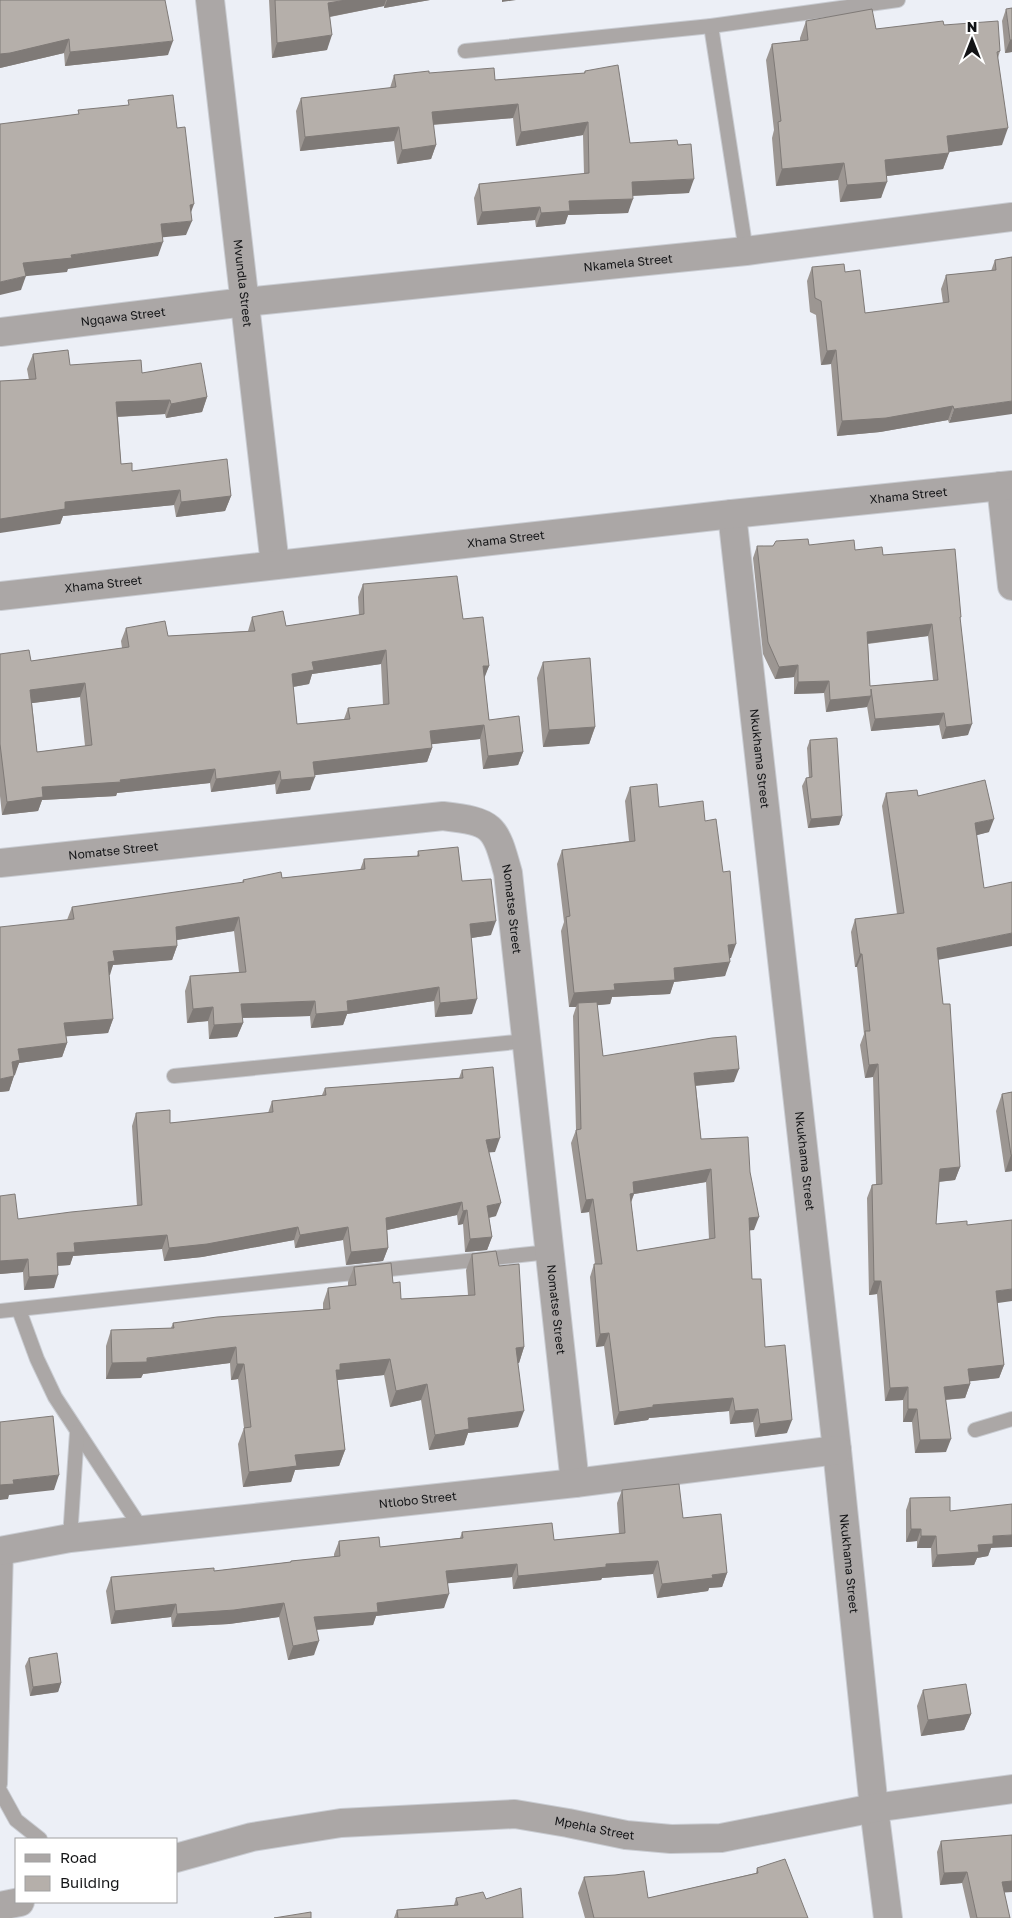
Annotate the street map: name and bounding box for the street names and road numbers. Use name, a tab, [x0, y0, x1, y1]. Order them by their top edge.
street label: Mvundla Street	[231, 238, 256, 328]
street label: Nkamela Street	[583, 250, 674, 274]
street label: Ngqawa Street	[80, 304, 167, 329]
street label: Xhama Street	[869, 484, 948, 507]
street label: Xhama Street	[466, 527, 546, 551]
street label: Xhama Street	[64, 572, 143, 596]
street label: Nkukhama Street	[747, 708, 773, 809]
street label: Nomatse Street	[68, 838, 159, 863]
street label: Nomatse Street	[499, 862, 525, 955]
street label: Nkukhama Street	[792, 1110, 818, 1212]
street label: Nomatse Street	[544, 1264, 569, 1355]
street label: Ntlobo Street	[378, 1488, 457, 1511]
street label: Nkukhama Street	[837, 1513, 862, 1614]
street label: Mpehla Street	[553, 1813, 635, 1843]

